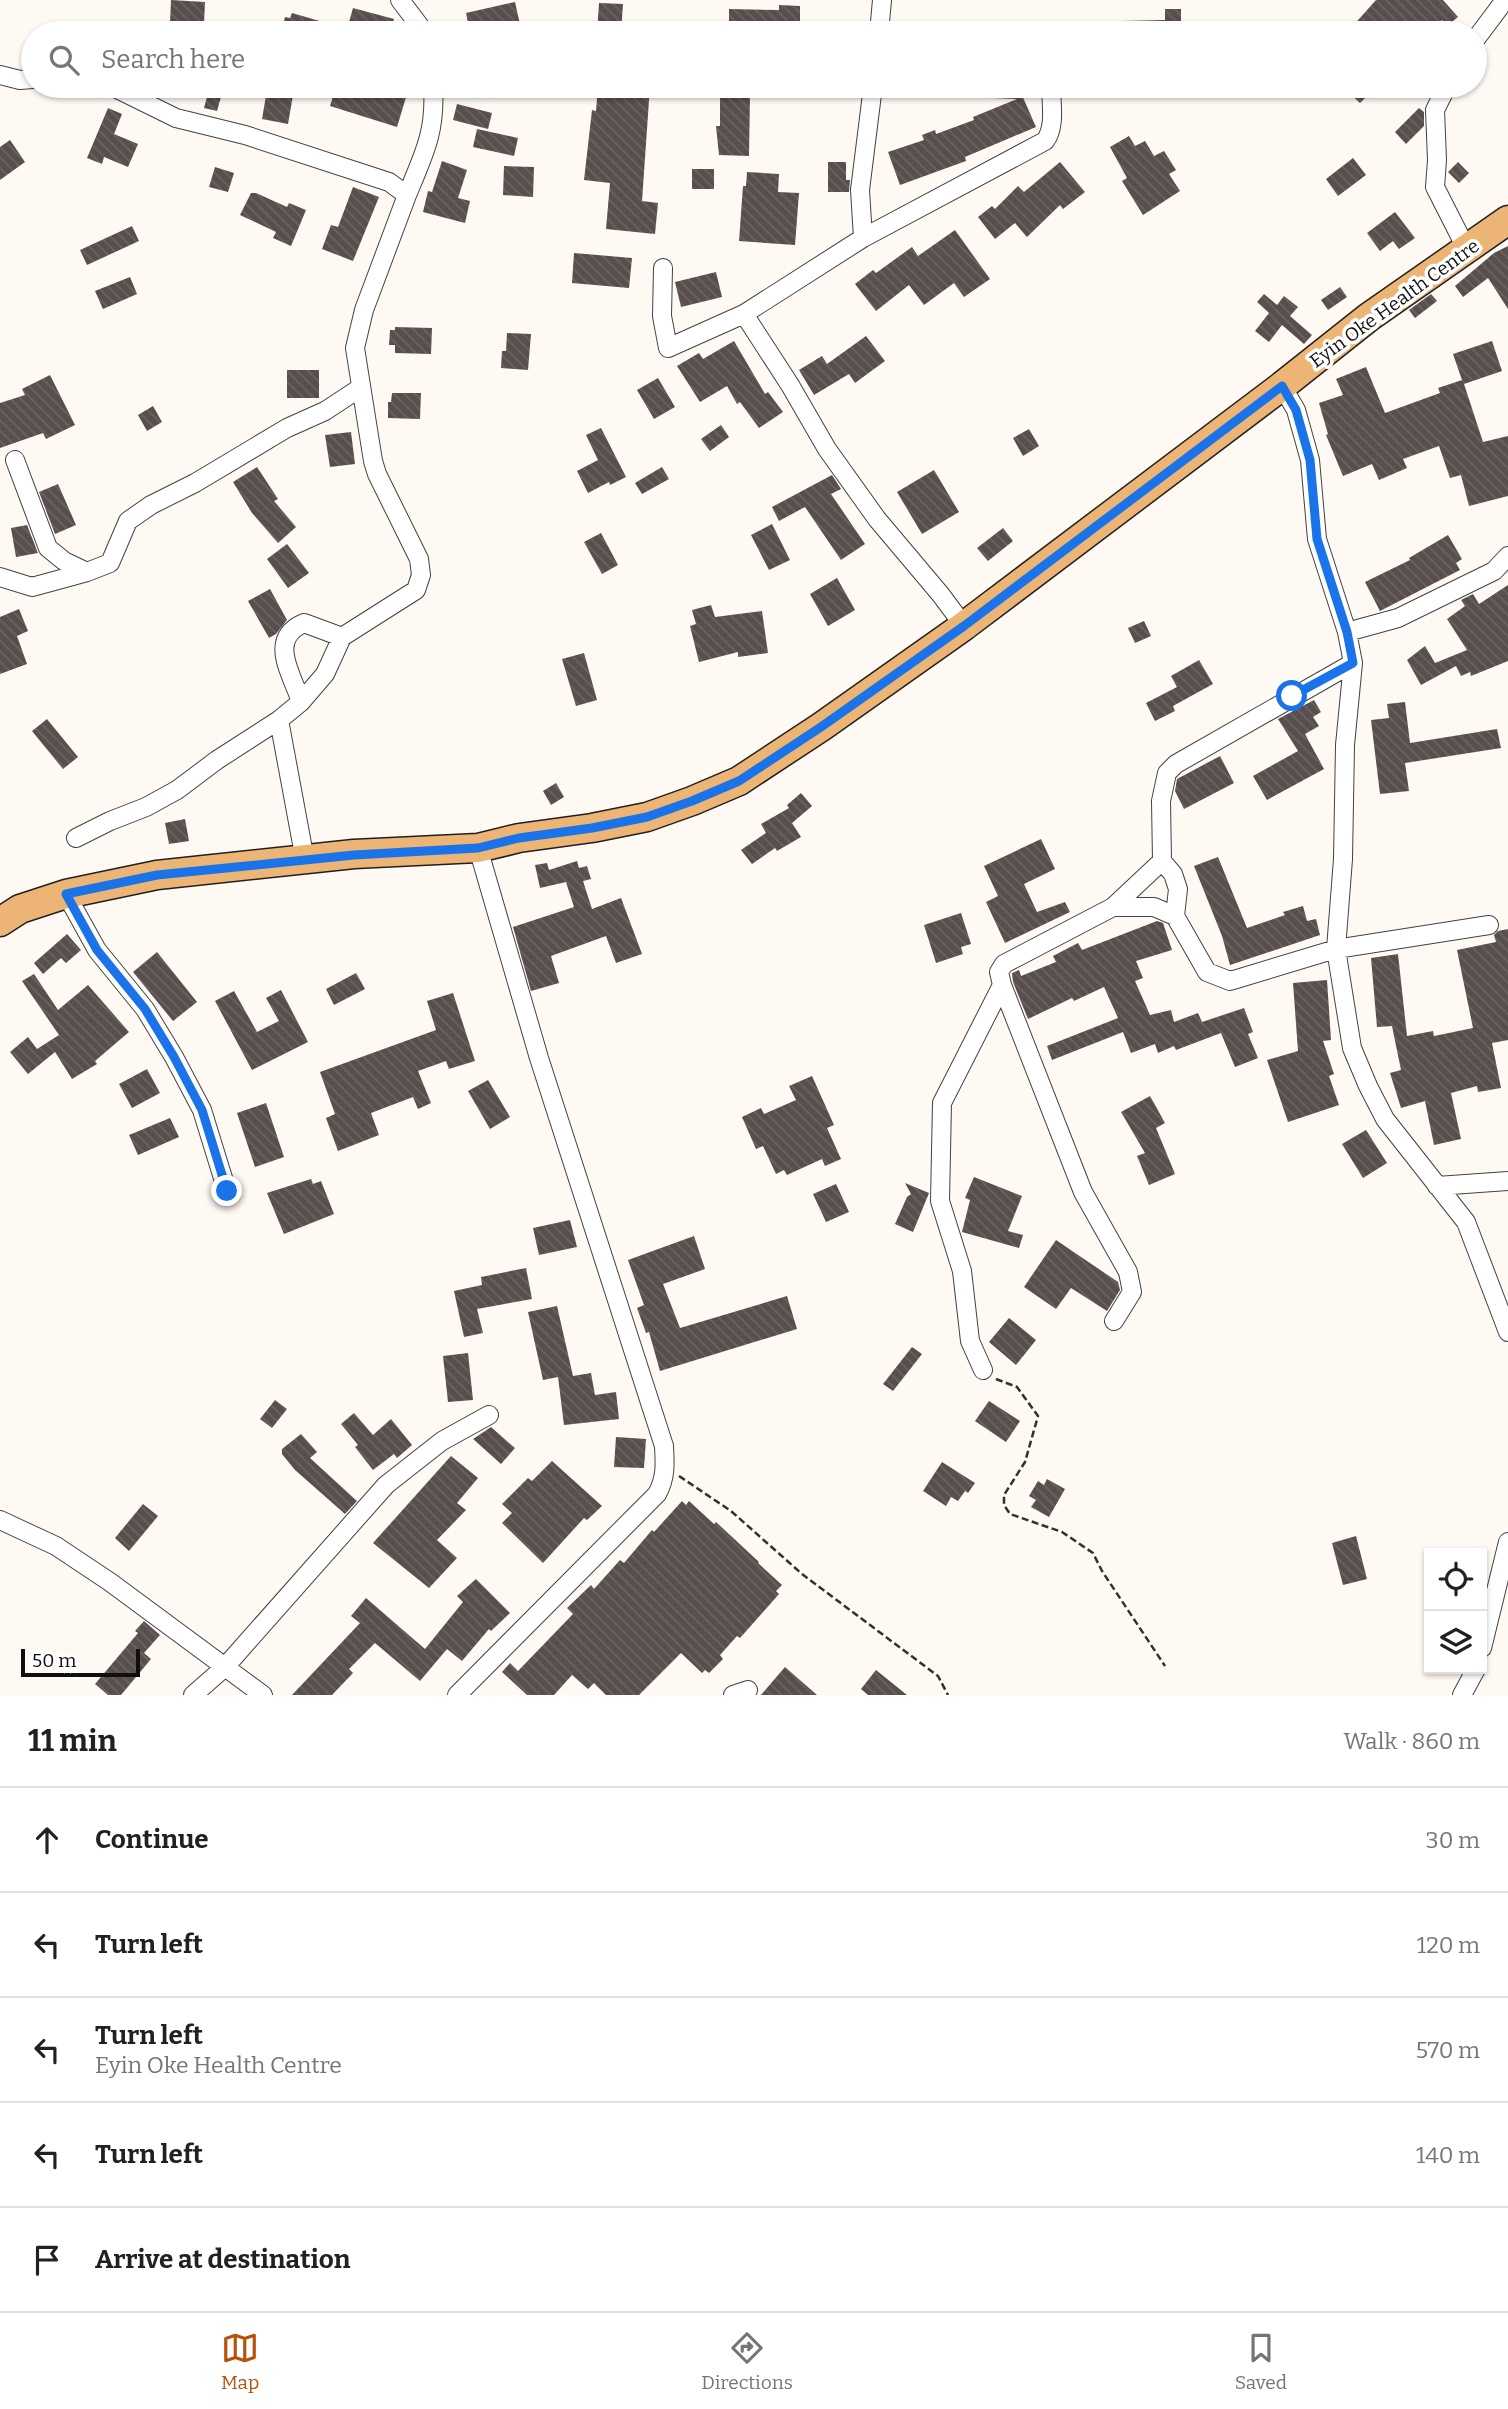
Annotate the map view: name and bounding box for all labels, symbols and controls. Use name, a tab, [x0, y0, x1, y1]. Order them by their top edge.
search box	[21, 21, 1487, 98]
icon: search	[45, 41, 83, 79]
text: Search here	[101, 44, 245, 75]
street label: Eyin Oke Health Centre	[1305, 234, 1484, 373]
route start	[1276, 680, 1307, 711]
route end	[211, 1175, 242, 1206]
map controls	[1424, 1548, 1487, 1674]
button: locate	[1424, 1548, 1487, 1611]
button: layers	[1424, 1611, 1487, 1674]
scale bar	[21, 1646, 140, 1678]
text: 50 m	[32, 1649, 76, 1672]
text: 11 min	[28, 1723, 117, 1759]
text: Walk · 860 m	[1343, 1727, 1480, 1755]
icon: ahead	[28, 1821, 66, 1859]
text: Continue	[95, 1824, 209, 1855]
text: 30 m	[1426, 1826, 1480, 1854]
icon: left	[28, 1926, 66, 1964]
text: Turn left	[95, 1929, 203, 1960]
text: 120 m	[1417, 1931, 1480, 1959]
text: Turn left	[95, 2020, 203, 2051]
icon: left	[28, 2031, 66, 2069]
text: 570 m	[1416, 2036, 1480, 2064]
text: Eyin Oke Health Centre	[95, 2051, 342, 2079]
icon: left	[28, 2136, 66, 2174]
text: Turn left	[95, 2139, 203, 2170]
text: 140 m	[1416, 2141, 1480, 2169]
icon: arrive	[28, 2241, 66, 2279]
text: Arrive at destination	[95, 2244, 350, 2275]
tab: Map	[221, 2329, 259, 2394]
tab: Directions	[701, 2329, 793, 2394]
tab: Saved	[1235, 2329, 1287, 2394]

